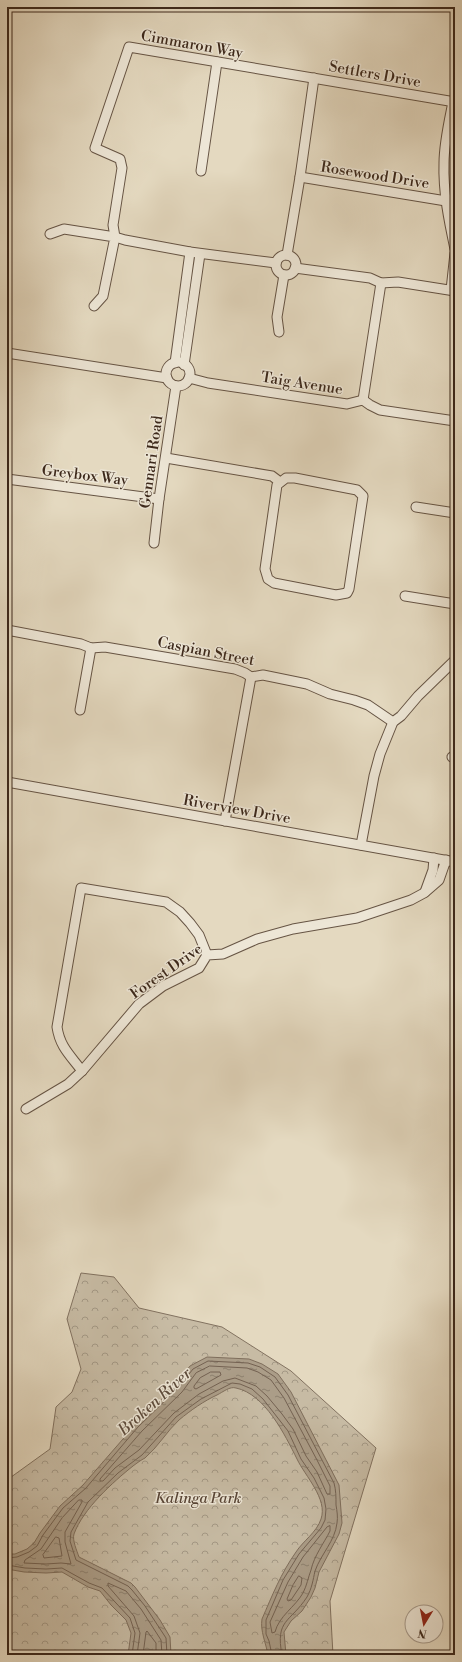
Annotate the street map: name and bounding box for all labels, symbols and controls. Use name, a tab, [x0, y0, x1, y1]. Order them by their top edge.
street label: Cimmaron Way	[139, 26, 245, 63]
street label: Settlers Drive	[327, 57, 423, 92]
street label: Rosewood Drive	[319, 158, 431, 193]
street label: Taig Avenue	[260, 368, 344, 399]
street label: Gennari Road	[136, 414, 167, 510]
street label: Greybox Way	[41, 461, 130, 490]
street label: Caspian Street	[156, 633, 257, 670]
street label: Riverview Drive	[182, 791, 292, 828]
street label: Forest Drive	[126, 939, 206, 1003]
water label: Broken River	[113, 1363, 196, 1441]
park label: Kalinga Park	[155, 1489, 241, 1508]
north arrow	[404, 1604, 444, 1644]
text: N	[417, 1625, 428, 1641]

